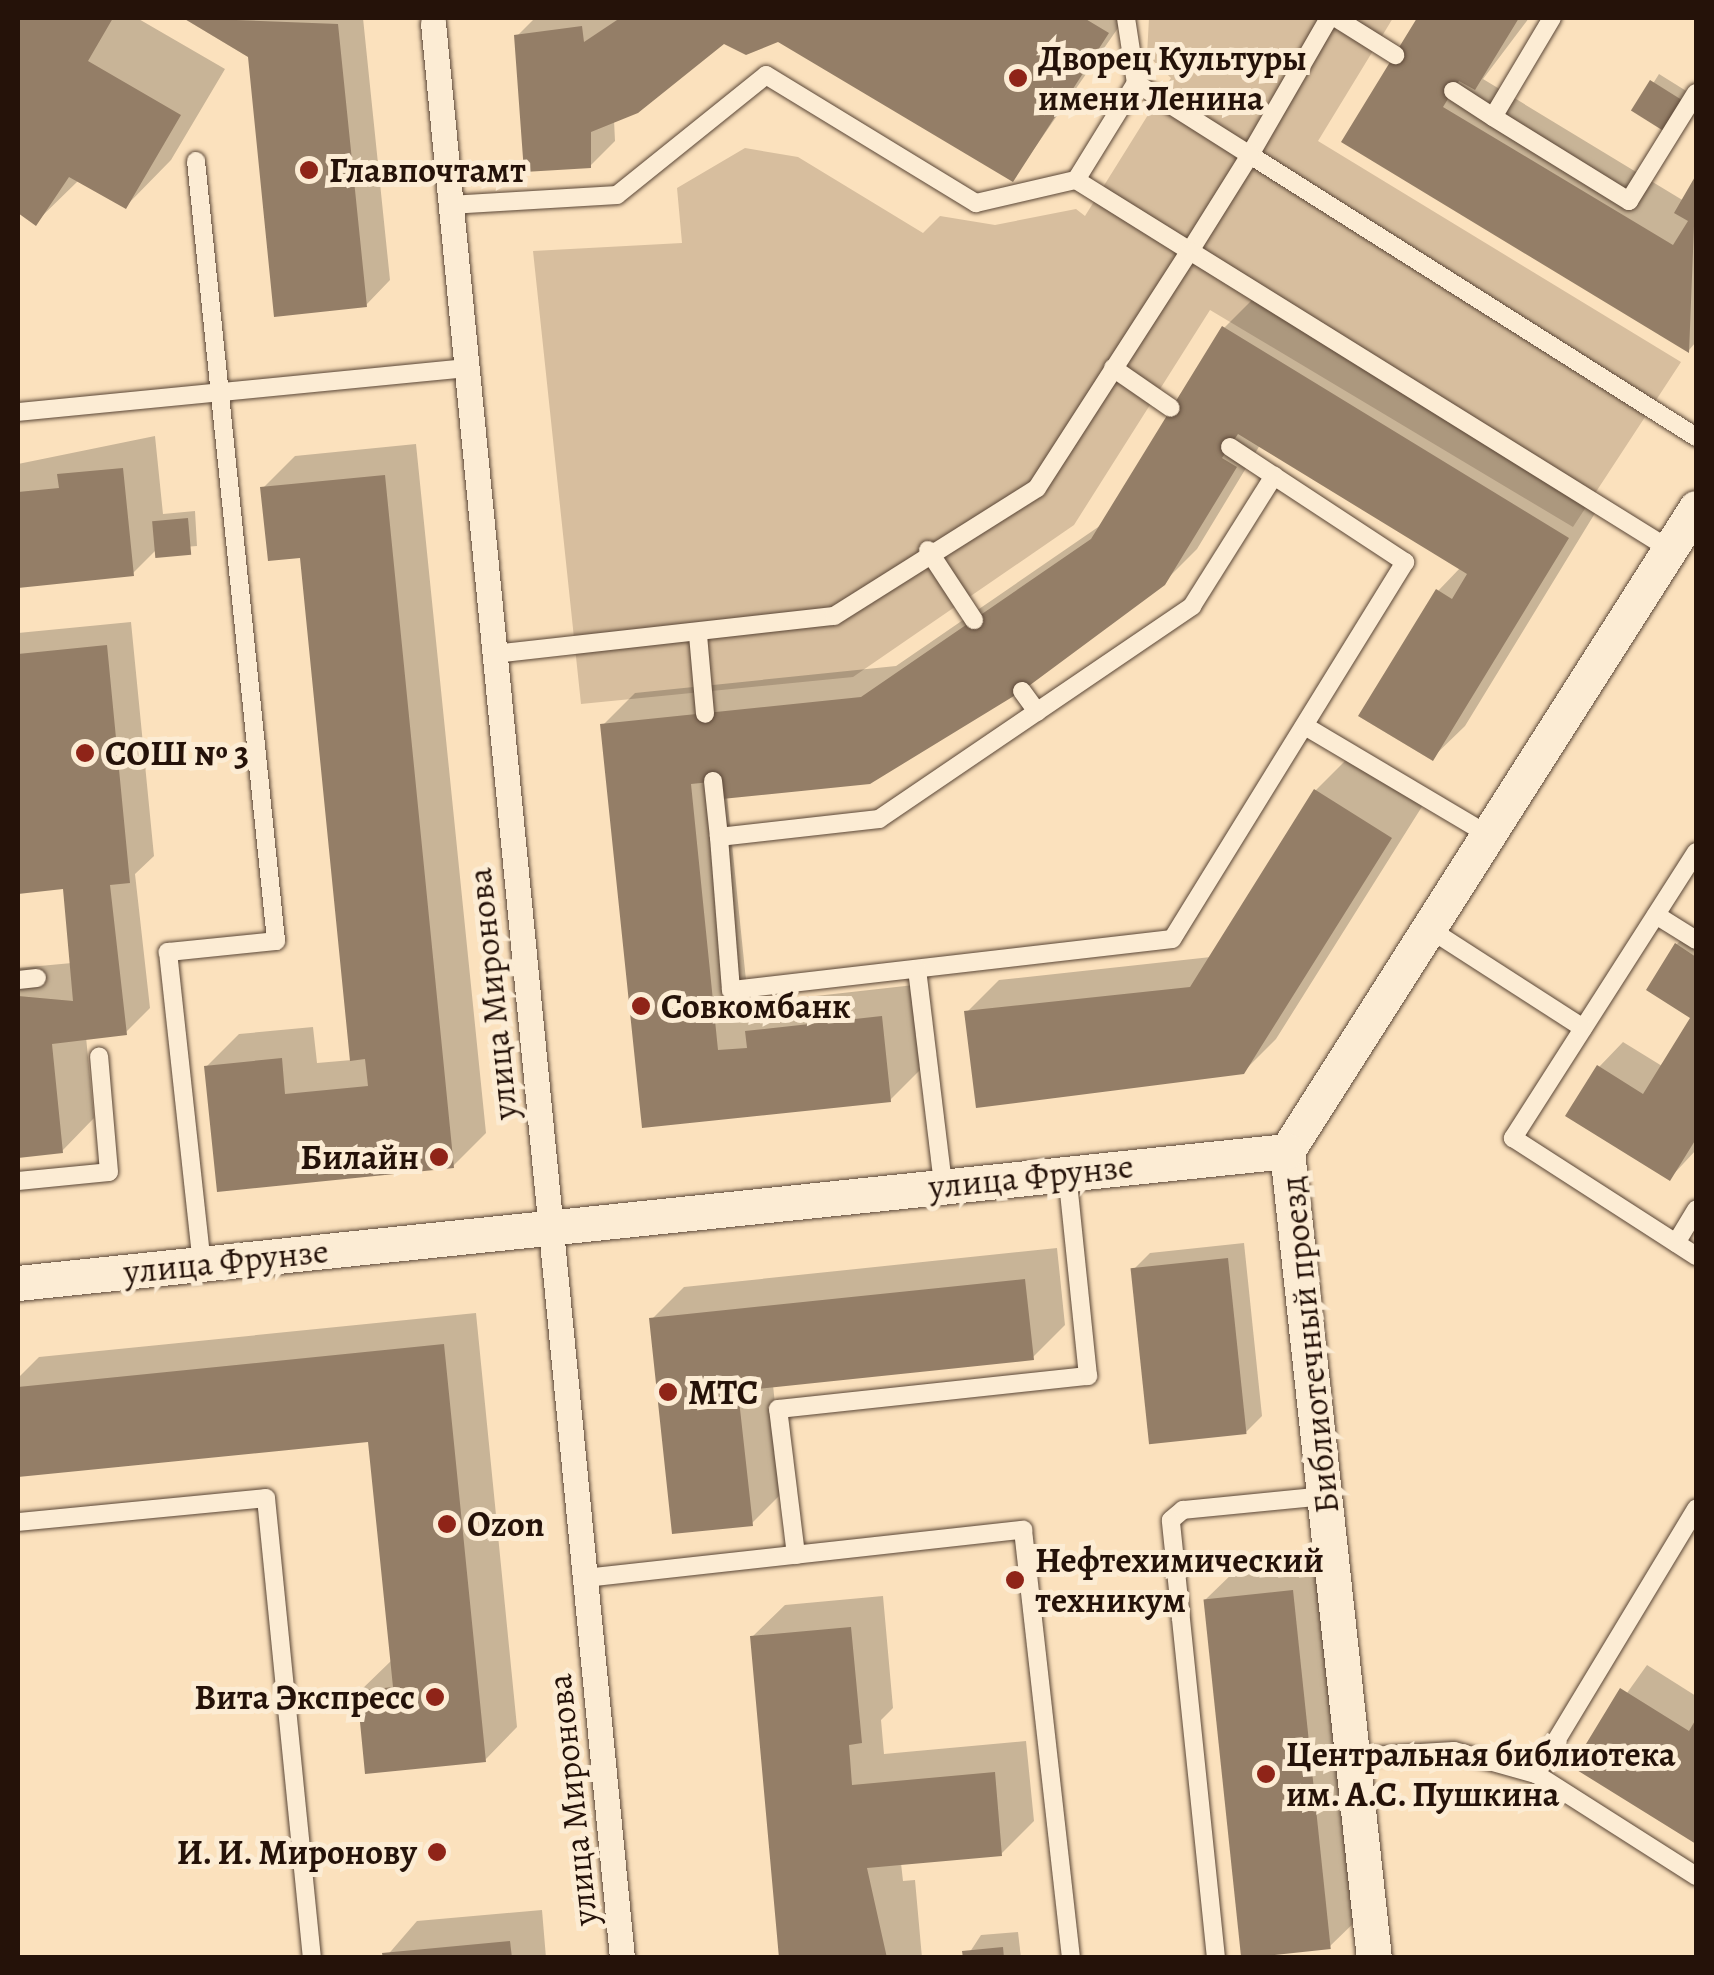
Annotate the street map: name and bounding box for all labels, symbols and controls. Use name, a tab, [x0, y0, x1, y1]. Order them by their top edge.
place label: Дворец Культуры имени Ленина	[1038, 37, 1307, 119]
marker: Дворец Культуры имени Ленина	[1007, 67, 1029, 89]
place label: Главпочтамт	[329, 149, 526, 191]
marker: Главпочтамт	[298, 159, 320, 181]
place label: СОШ № 3	[105, 732, 249, 774]
marker: СОШ № 3	[74, 742, 96, 764]
street label: улица Миронова	[458, 866, 526, 1122]
place label: Совкомбанк	[661, 985, 851, 1027]
marker: Совкомбанк	[630, 995, 652, 1017]
place label: Билайн	[300, 1136, 419, 1178]
street label: улица Фрунзе	[926, 1144, 1136, 1208]
marker: Билайн	[428, 1146, 450, 1168]
street label: Библиотечный проезд	[1270, 1174, 1348, 1516]
street label: улица Фрунзе	[121, 1229, 331, 1293]
place label: МТС	[688, 1371, 758, 1413]
marker: МТС	[657, 1381, 679, 1403]
place label: Ozon	[467, 1503, 544, 1545]
marker: Ozon	[436, 1513, 458, 1535]
place label: Нефтехимический техникум	[1035, 1539, 1324, 1621]
marker: Нефтехимический техникум	[1004, 1569, 1026, 1591]
street label: улица Миронова	[538, 1672, 606, 1928]
place label: Вита Экспресс	[194, 1676, 415, 1718]
marker: Вита Экспресс	[424, 1686, 446, 1708]
place label: Центральная библиотека им. А.С. Пушкина	[1286, 1733, 1676, 1815]
marker: Центральная библиотека им. А.С. Пушкина	[1255, 1763, 1277, 1785]
place label: И. И. Миронову	[175, 1831, 417, 1873]
marker: И. И. Миронову	[426, 1841, 448, 1863]

